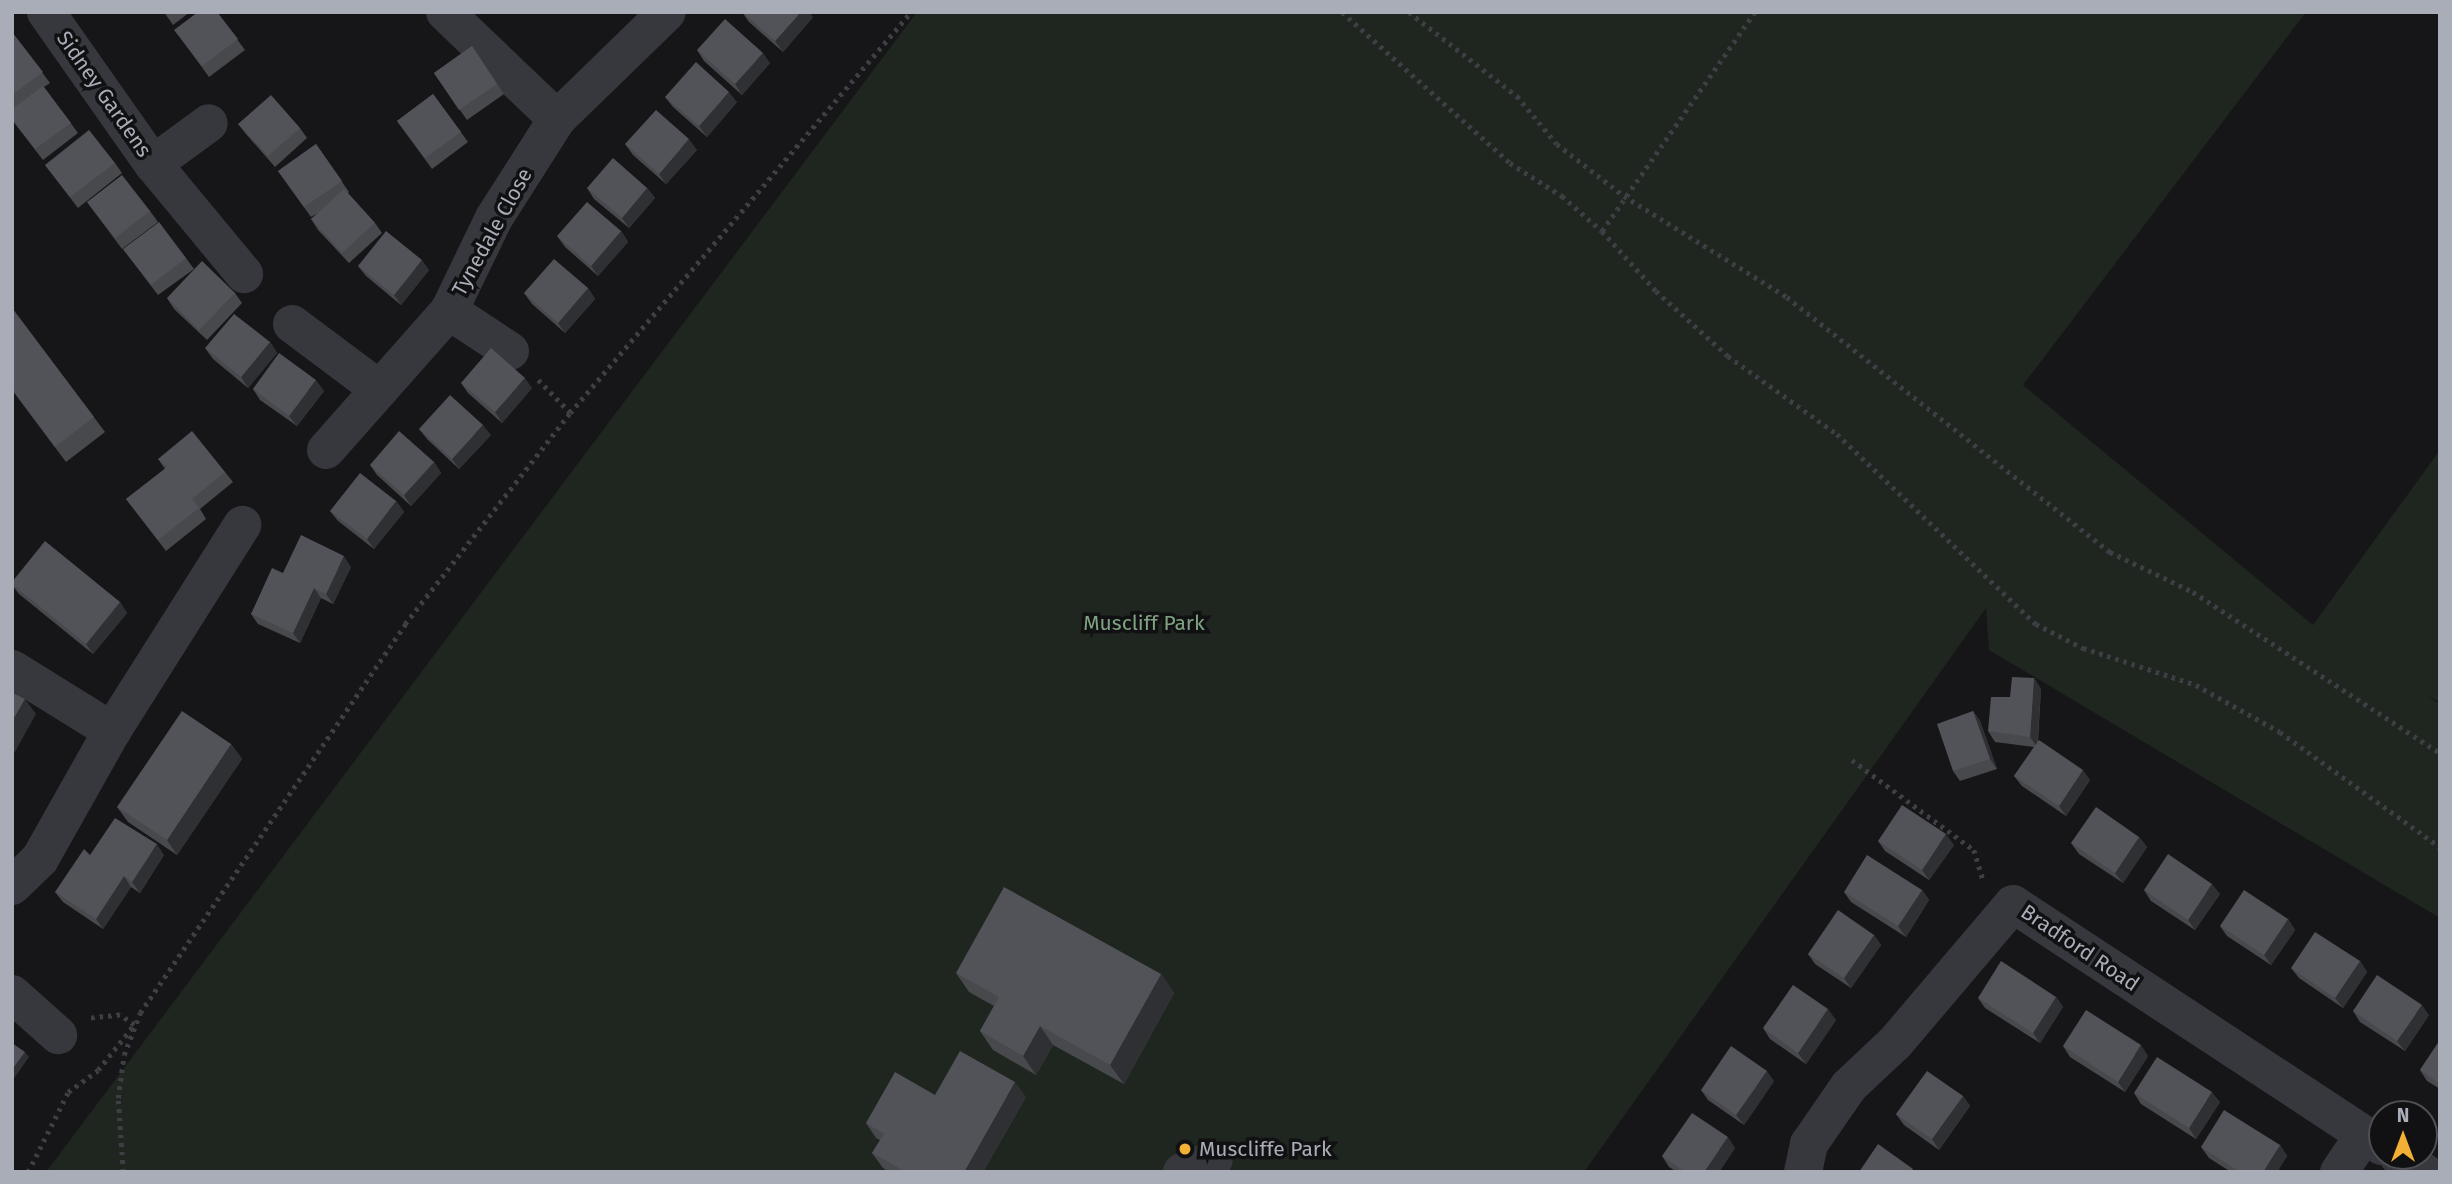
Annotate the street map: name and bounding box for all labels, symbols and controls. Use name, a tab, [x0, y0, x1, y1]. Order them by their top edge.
street label: Sidney Gardens	[51, 26, 157, 162]
street label: Tynedale Close	[447, 164, 537, 300]
park label: Muscliff Park	[1083, 610, 1205, 636]
street label: Bradford Road	[2016, 899, 2144, 997]
north arrow	[2368, 1100, 2438, 1170]
text: N	[2397, 1104, 2409, 1127]
place label: Muscliffe Park	[1199, 1136, 1332, 1162]
marker: Muscliffe Park	[1177, 1141, 1193, 1157]

